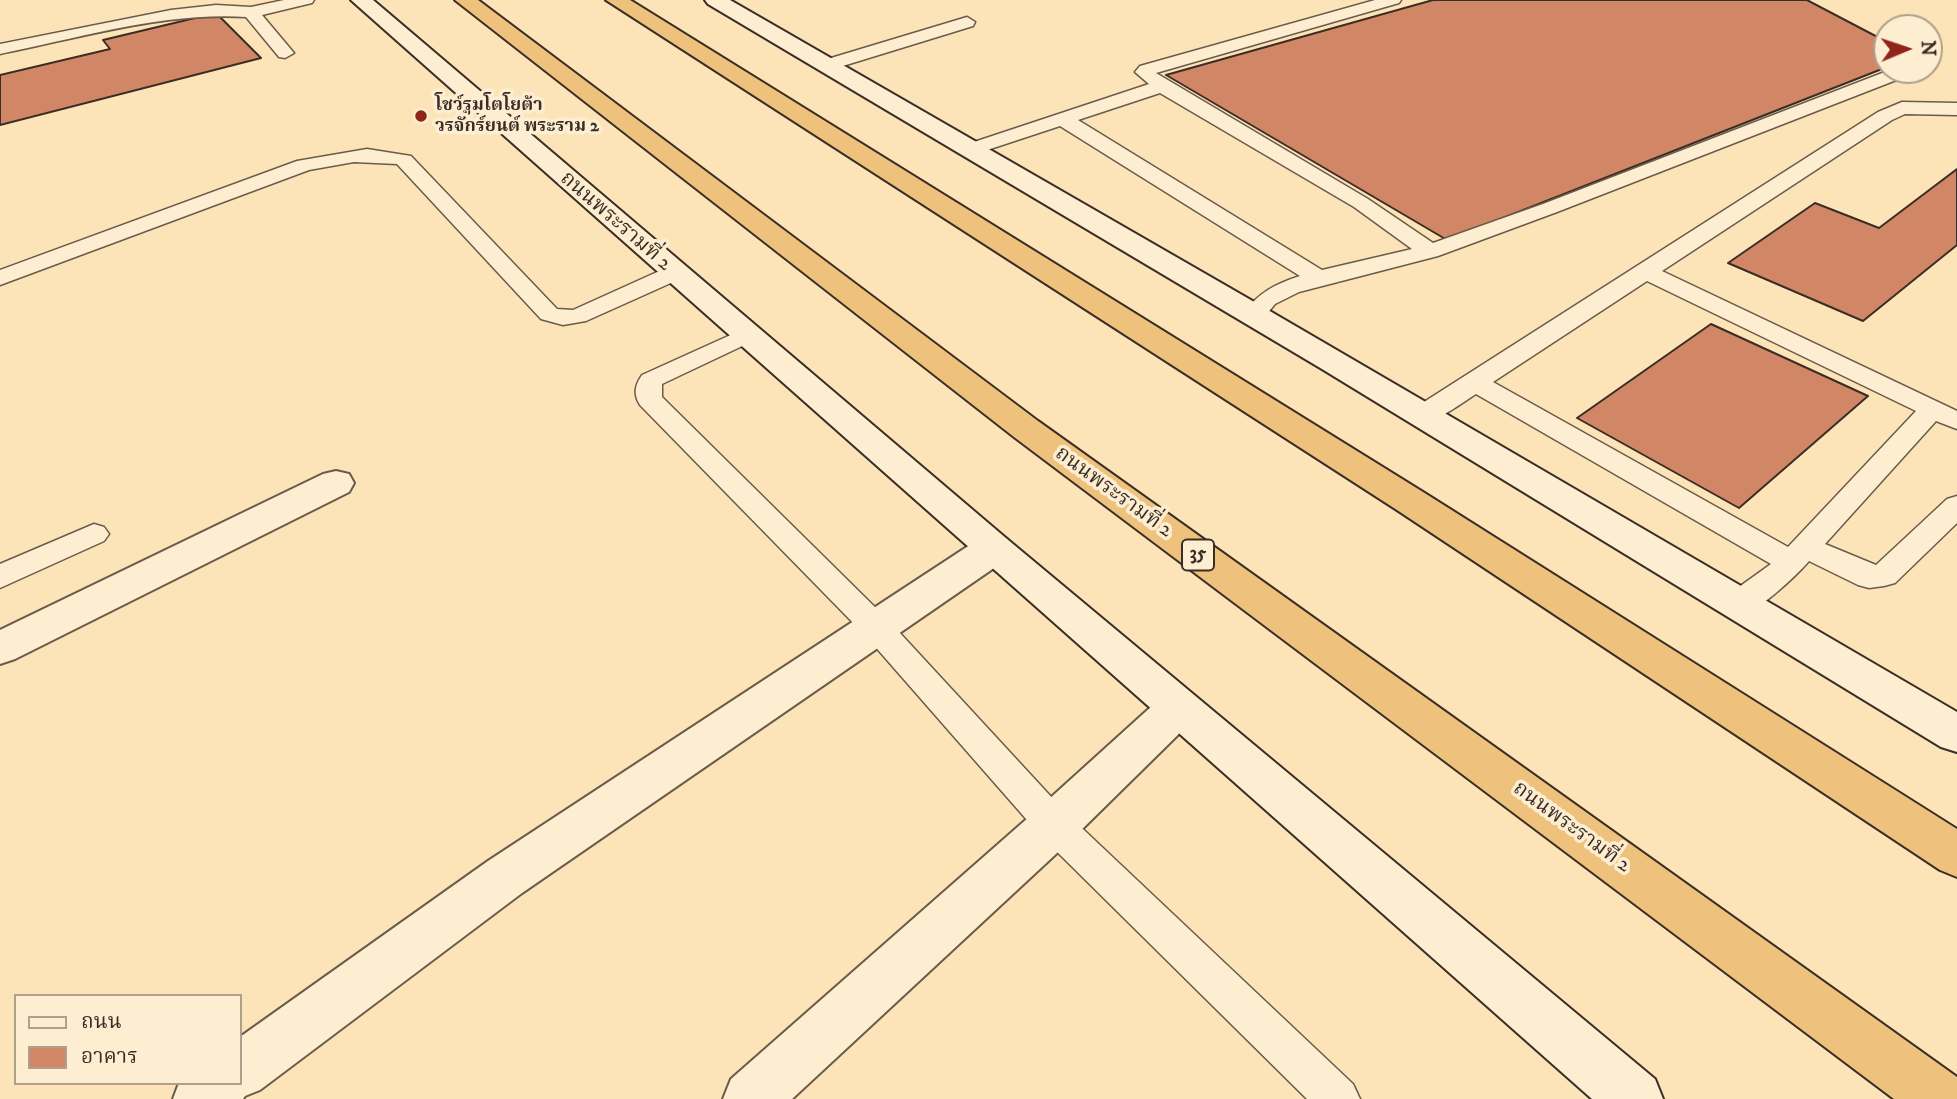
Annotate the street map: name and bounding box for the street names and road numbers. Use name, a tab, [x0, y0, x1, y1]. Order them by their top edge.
street label: ถนนพระรามที่ 2	[554, 167, 676, 277]
street label: ถนนพระรามที่ 2	[1049, 442, 1177, 544]
road number: 35	[1182, 540, 1214, 570]
street label: ถนนพระรามที่ 2	[1507, 777, 1635, 879]

